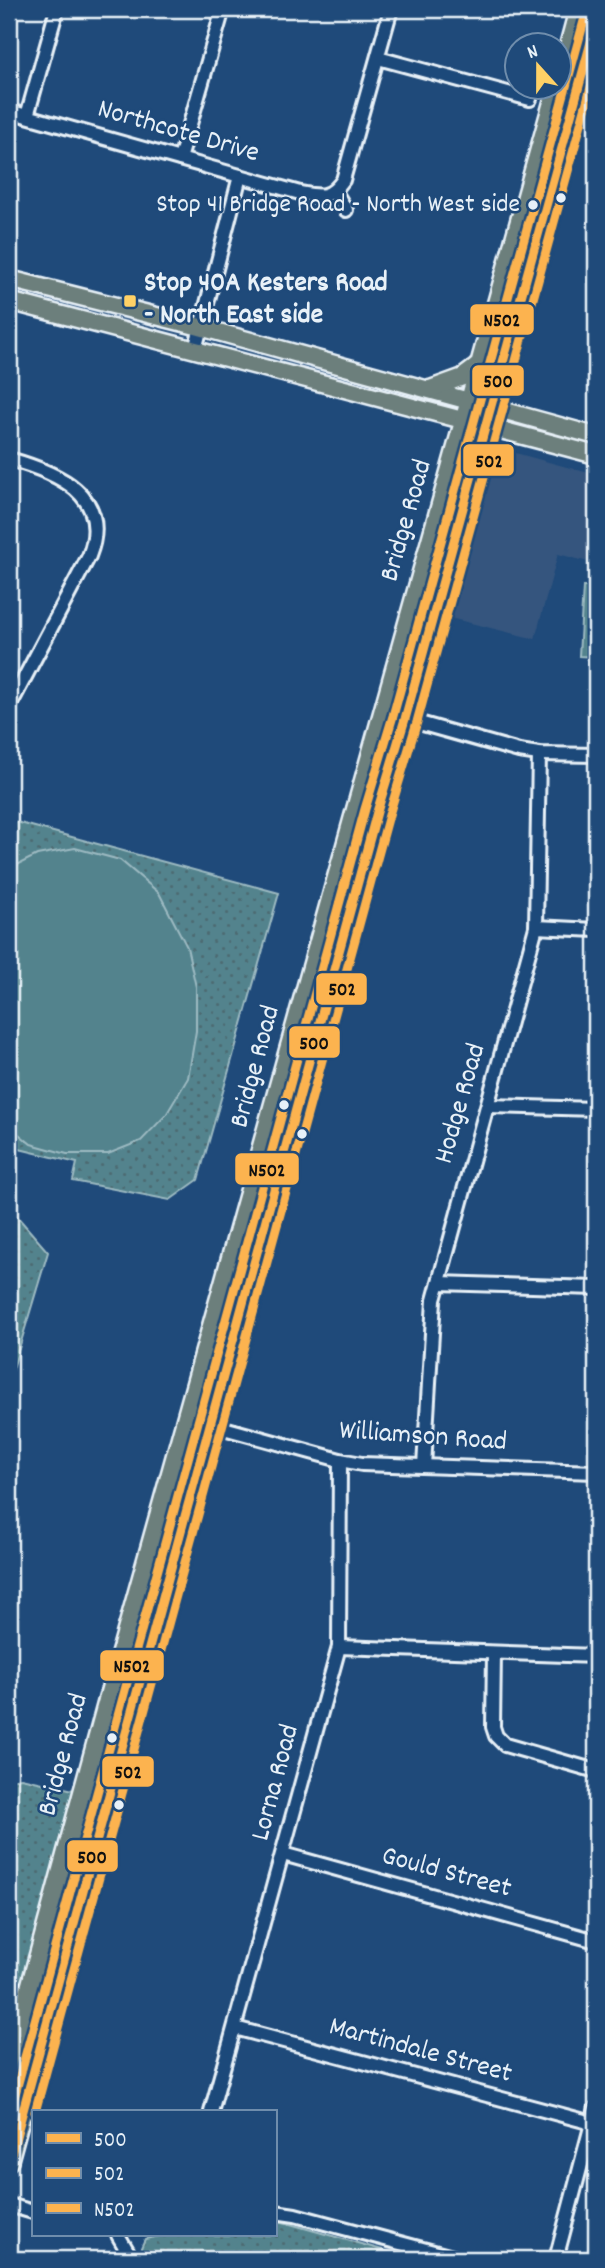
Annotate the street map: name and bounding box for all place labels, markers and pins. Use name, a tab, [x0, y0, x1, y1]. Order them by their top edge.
place label: Stop 41 Bridge Road - North West side	[156, 187, 520, 224]
unlabelled marker	[554, 191, 568, 205]
marker: Stop 41 Bridge Road - North West side	[526, 198, 540, 212]
place label: Stop 40A Kesters Road - North East side	[144, 265, 388, 337]
marker: Stop 40A Kesters Road - North East side	[122, 293, 138, 309]
unlabelled marker	[277, 1098, 291, 1112]
unlabelled marker	[295, 1127, 309, 1141]
unlabelled marker	[105, 1731, 119, 1745]
unlabelled marker	[112, 1798, 126, 1812]

